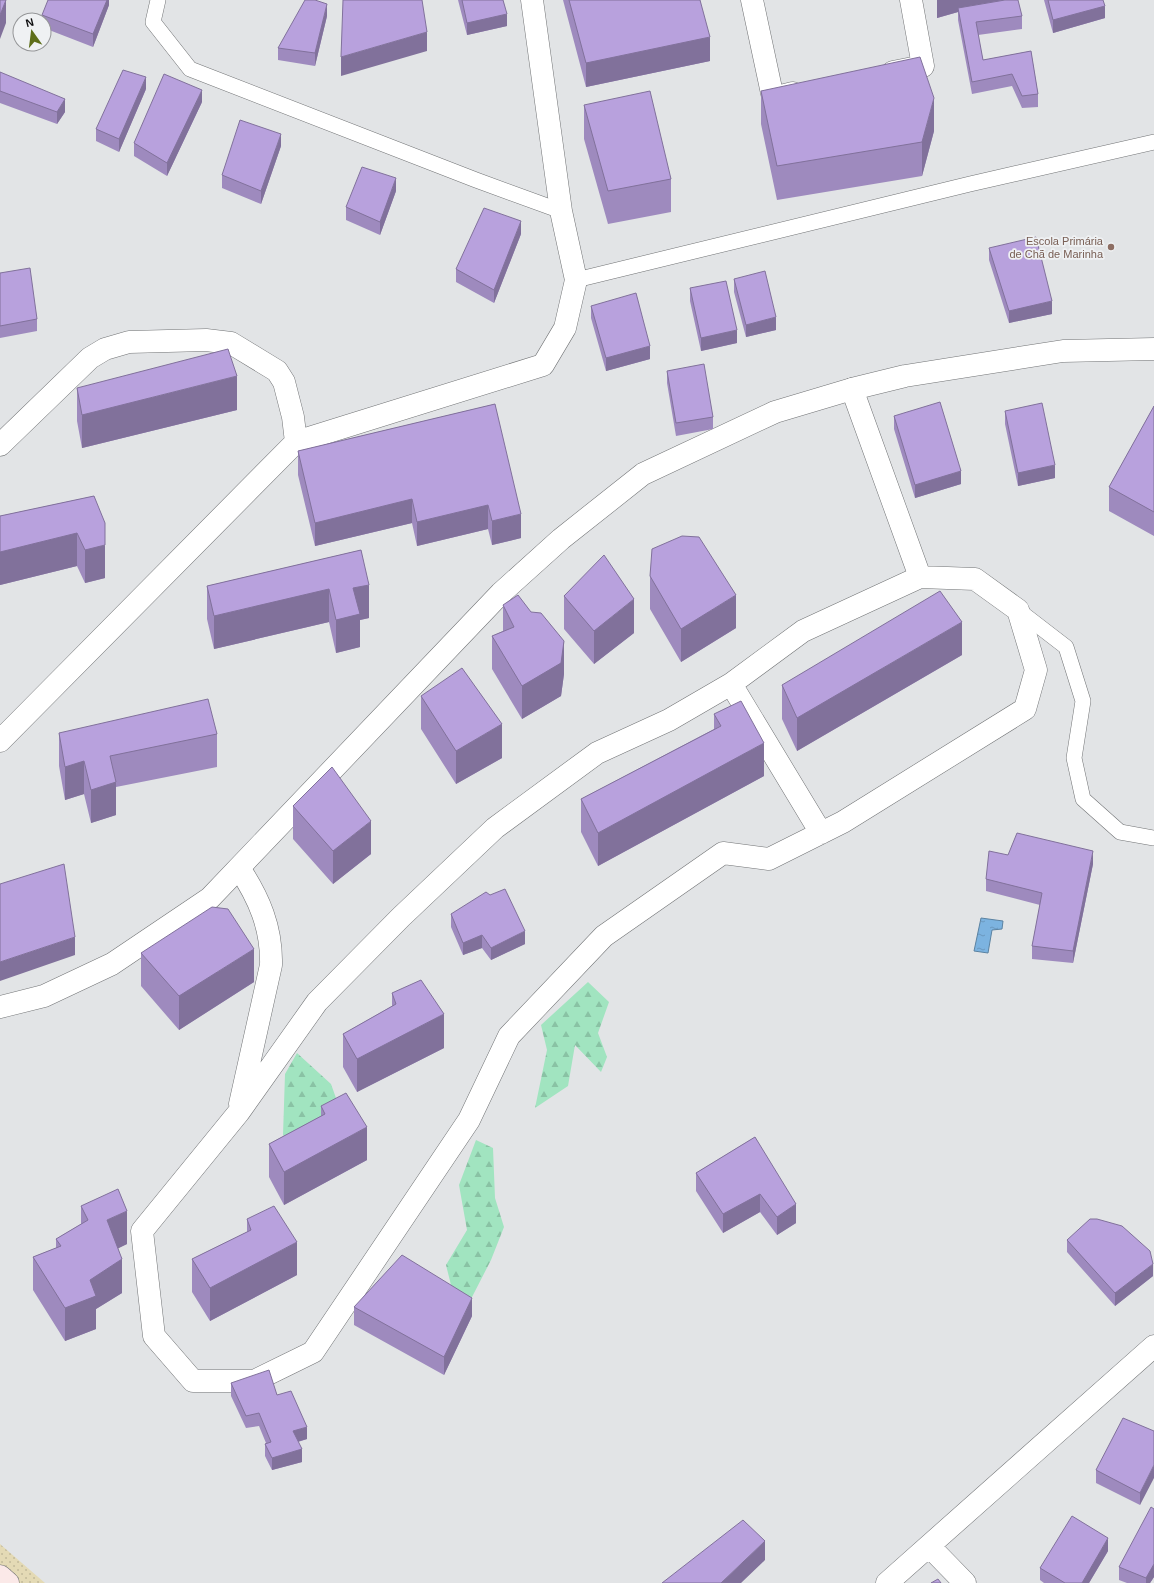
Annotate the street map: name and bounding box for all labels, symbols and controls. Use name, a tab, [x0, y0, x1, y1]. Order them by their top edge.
north arrow	[12, 12, 52, 52]
text: N	[24, 16, 35, 29]
place label: Escola Primária de Chã de Marinha	[1009, 235, 1104, 260]
marker: Escola Primária de Chã de Marinha	[1106, 242, 1116, 252]

